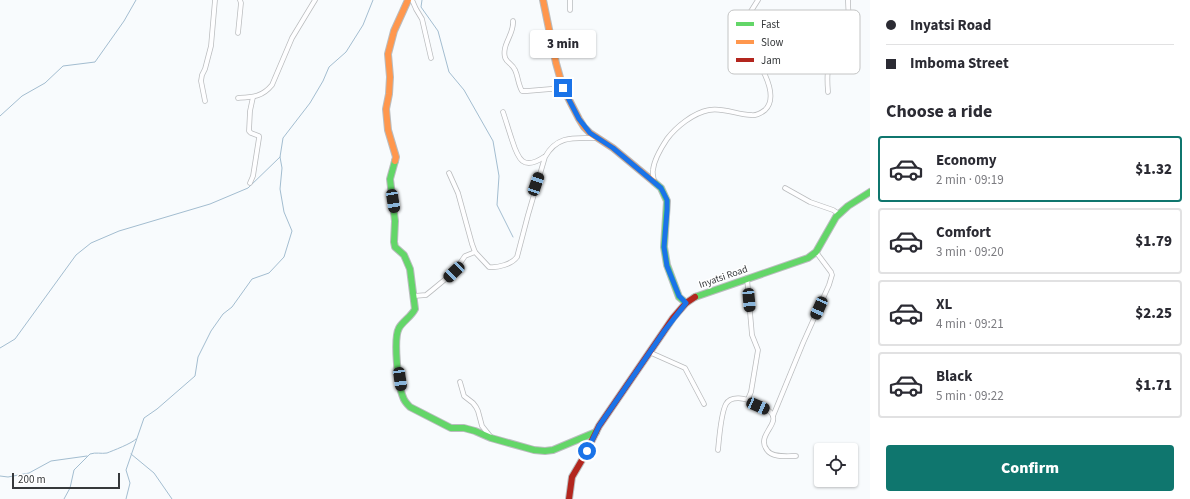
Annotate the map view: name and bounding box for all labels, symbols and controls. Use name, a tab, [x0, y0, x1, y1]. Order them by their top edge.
legend	[728, 10, 860, 74]
text: Inyatsi Road	[910, 15, 991, 36]
text: Fast	[761, 17, 780, 32]
callout: 3 min	[530, 30, 596, 58]
text: 3 min	[547, 35, 579, 53]
text: Slow	[761, 35, 784, 50]
text: Jam	[761, 53, 781, 68]
text: Imboma Street	[910, 53, 1009, 74]
route end	[554, 79, 572, 97]
text: Choose a ride	[886, 99, 992, 124]
text: Economy	[936, 150, 997, 171]
icon: car	[888, 151, 924, 187]
text: $1.32	[1135, 159, 1172, 180]
car	[526, 171, 546, 197]
text: 2 min · 09:19	[936, 171, 1004, 189]
car	[385, 188, 401, 214]
text: Comfort	[936, 222, 991, 243]
icon: car	[888, 223, 924, 259]
text: $1.79	[1135, 231, 1172, 252]
text: 3 min · 09:20	[936, 243, 1004, 261]
car	[441, 259, 467, 285]
street label: Inyatsi Road	[697, 262, 750, 292]
car	[742, 288, 756, 312]
text: XL	[936, 294, 952, 315]
car	[809, 295, 829, 321]
icon: car	[888, 295, 924, 331]
text: $2.25	[1135, 303, 1172, 324]
text: 4 min · 09:21	[936, 315, 1004, 333]
car	[392, 366, 408, 392]
text: Black	[936, 366, 973, 387]
icon: car	[888, 367, 924, 403]
text: $1.71	[1135, 375, 1172, 396]
text: 5 min · 09:22	[936, 387, 1004, 405]
car	[745, 396, 771, 416]
route start	[578, 442, 596, 460]
map controls	[814, 443, 858, 487]
button: locate	[814, 443, 858, 487]
button: Confirm	[886, 445, 1174, 491]
scale bar	[12, 471, 120, 490]
text: 200 m	[18, 472, 46, 487]

